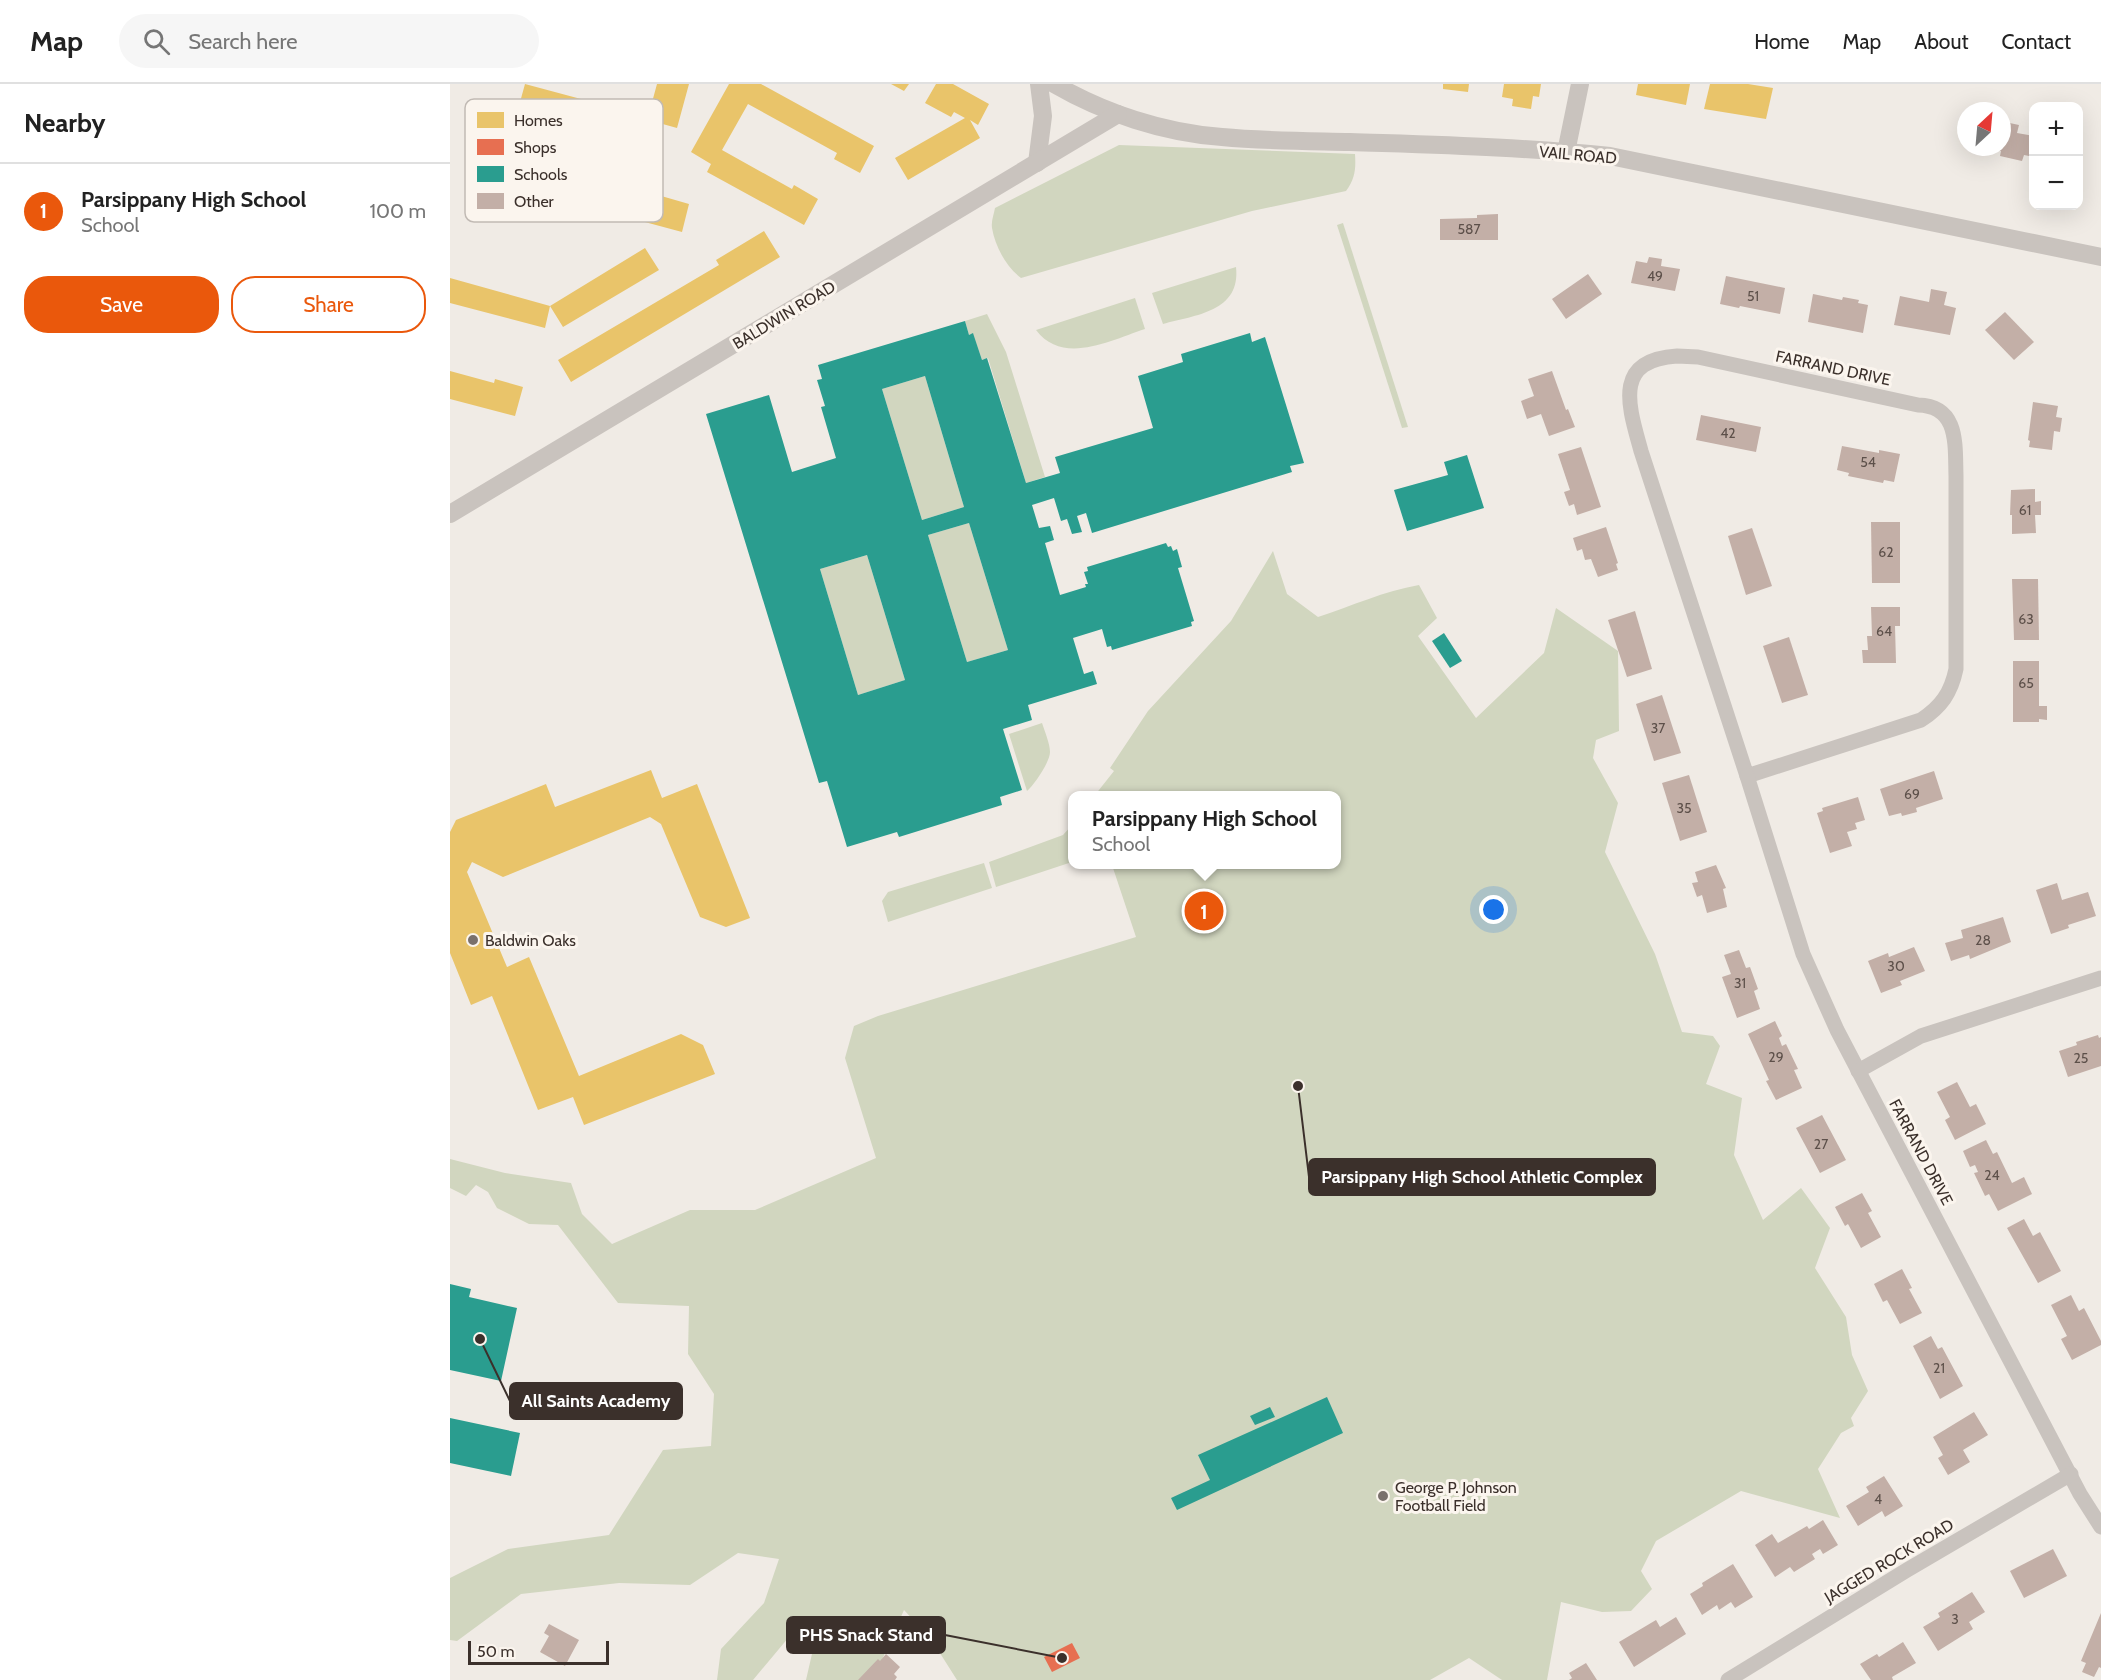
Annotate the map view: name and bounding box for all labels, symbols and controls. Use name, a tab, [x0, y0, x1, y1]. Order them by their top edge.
search box	[119, 14, 539, 68]
text: Map	[30, 24, 83, 58]
icon: search	[140, 25, 173, 58]
text: Search here	[188, 28, 297, 55]
text: Home	[1754, 29, 1810, 54]
text: Map	[1843, 29, 1881, 54]
text: About	[1914, 29, 1968, 54]
text: Contact	[2001, 29, 2071, 54]
legend	[465, 99, 663, 222]
north arrow	[1957, 102, 2011, 156]
map controls	[2029, 102, 2083, 210]
button: +	[2029, 102, 2083, 156]
text: Nearby	[24, 107, 105, 139]
text: Homes	[514, 111, 563, 130]
text: Shops	[514, 138, 557, 157]
street label: VAIL ROAD	[1538, 142, 1618, 168]
button: −	[2029, 156, 2083, 210]
text: Schools	[514, 165, 568, 184]
text: Parsippany High School	[81, 186, 306, 213]
text: Other	[514, 192, 555, 211]
text: 1	[40, 199, 47, 223]
text: 100 m	[370, 199, 426, 223]
text: School	[81, 213, 139, 237]
house number: 587	[1457, 220, 1481, 238]
house number: 49	[1647, 267, 1663, 285]
button: Save	[24, 276, 219, 333]
button: Share	[231, 276, 426, 333]
street label: BALDWIN ROAD	[729, 277, 839, 353]
house number: 51	[1747, 287, 1759, 305]
street label: FARRAND DRIVE	[1774, 347, 1892, 389]
house number: 42	[1720, 424, 1736, 442]
house number: 54	[1860, 453, 1876, 471]
house number: 61	[2019, 501, 2031, 519]
house number: 62	[1878, 543, 1894, 561]
house number: 63	[2018, 610, 2034, 628]
house number: 64	[1876, 622, 1892, 640]
house number: 65	[2018, 674, 2034, 692]
house number: 37	[1651, 719, 1665, 737]
house number: 69	[1904, 785, 1920, 803]
popup	[1068, 791, 1341, 869]
house number: 35	[1676, 799, 1692, 817]
text: Parsippany High School	[1092, 805, 1317, 832]
text: School	[1092, 832, 1150, 856]
pin: 1	[1184, 888, 1224, 934]
your location	[1479, 895, 1508, 924]
place label: Baldwin Oaks	[485, 931, 576, 950]
house number: 28	[1975, 931, 1991, 949]
marker: Baldwin Oaks	[466, 933, 480, 947]
house number: 30	[1887, 957, 1905, 975]
house number: 31	[1734, 974, 1746, 992]
house number: 29	[1768, 1048, 1784, 1066]
house number: 25	[2074, 1049, 2088, 1067]
street label: FARRAND DRIVE	[1885, 1096, 1957, 1208]
house number: 27	[1814, 1135, 1828, 1153]
callout: Parsippany High School Athletic Complex	[1309, 1159, 1655, 1195]
text: Parsippany High School Athletic Complex	[1321, 1166, 1643, 1188]
house number: 24	[1984, 1166, 2000, 1184]
house number: 21	[1933, 1359, 1945, 1377]
callout: All Saints Academy	[510, 1383, 682, 1419]
text: All Saints Academy	[522, 1390, 671, 1412]
place label: George P. Johnson Football Field	[1395, 1478, 1517, 1515]
marker: George P. Johnson Football Field	[1376, 1489, 1390, 1503]
house number: 4	[1874, 1490, 1882, 1508]
street label: JAGGED ROCK ROAD	[1820, 1515, 1957, 1608]
house number: 3	[1951, 1610, 1959, 1628]
callout: PHS Snack Stand	[787, 1617, 945, 1653]
text: PHS Snack Stand	[799, 1624, 933, 1646]
scale bar	[468, 1638, 609, 1666]
text: 50 m	[477, 1642, 514, 1661]

